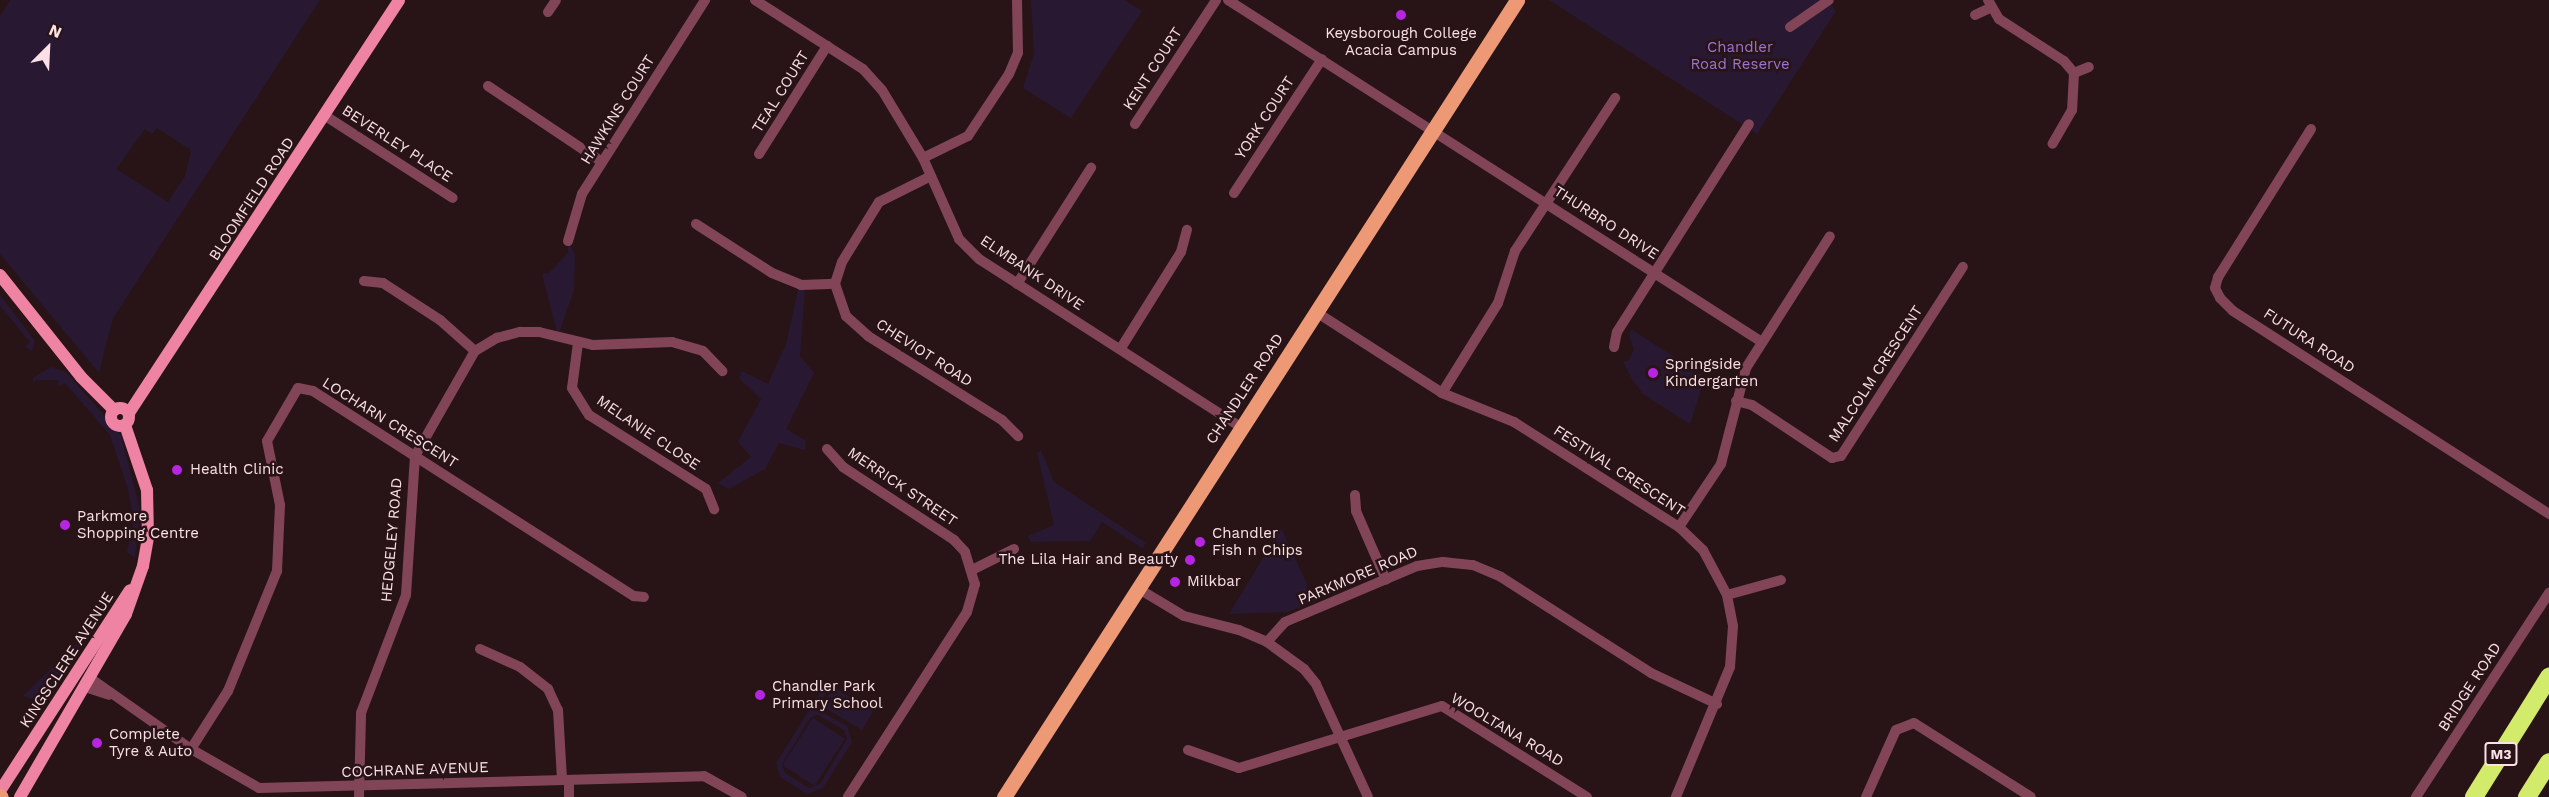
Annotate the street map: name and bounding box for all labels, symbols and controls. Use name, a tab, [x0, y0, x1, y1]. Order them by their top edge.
marker: Keysborough College Acacia Campus	[1394, 8, 1408, 22]
north arrow	[18, 18, 78, 78]
text: N	[46, 20, 65, 42]
street label: KENT COURT	[1119, 24, 1187, 114]
place label: Keysborough College Acacia Campus	[1325, 24, 1477, 59]
park label: Chandler Road Reserve	[1690, 38, 1790, 73]
street label: TEAL COURT	[749, 48, 813, 136]
street label: HAWKINS COURT	[577, 52, 659, 168]
street label: YORK COURT	[1232, 73, 1298, 163]
street label: BEVERLEY PLACE	[338, 101, 456, 187]
street label: BLOOMFIELD ROAD	[205, 134, 299, 264]
street label: THURBRO DRIVE	[1550, 182, 1662, 264]
street label: ELMBANK DRIVE	[977, 232, 1087, 314]
street label: MALCOLM CRESCENT	[1825, 302, 1927, 446]
street label: FUTURA ROAD	[2260, 305, 2358, 377]
street label: CHEVIOT ROAD	[872, 315, 976, 391]
street label: CHANDLER ROAD	[1203, 330, 1287, 448]
place label: Springside Kindergarten	[1665, 355, 1758, 390]
marker: Springside Kindergarten	[1646, 366, 1660, 380]
street label: LOCHARN CRESCENT	[319, 374, 461, 472]
street label: MELANIE CLOSE	[593, 392, 703, 474]
street label: FESTIVAL CRESCENT	[1550, 422, 1688, 520]
street label: MERRICK STREET	[844, 444, 960, 530]
marker: Health Clinic	[168, 461, 186, 479]
place label: Health Clinic	[190, 461, 284, 479]
street label: HEDGELEY ROAD	[378, 477, 406, 603]
place label: Parkmore Shopping Centre	[77, 507, 199, 542]
marker: Parkmore Shopping Centre	[58, 518, 72, 532]
place label: Chandler Fish n Chips	[1212, 524, 1303, 559]
marker: Chandler Fish n Chips	[1193, 535, 1207, 549]
street label: PARKMORE ROAD	[1295, 543, 1421, 609]
place label: The Lila Hair and Beauty	[998, 551, 1178, 569]
marker: The Lila Hair and Beauty	[1183, 553, 1197, 567]
place label: Milkbar	[1187, 573, 1241, 591]
marker: Milkbar	[1168, 575, 1182, 589]
street label: KINGSCLERE AVENUE	[16, 589, 118, 731]
street label: BRIDGE ROAD	[2435, 639, 2505, 735]
place label: Chandler Park Primary School	[772, 677, 883, 712]
marker: Chandler Park Primary School	[753, 688, 767, 702]
street label: WOOLTANA ROAD	[1447, 689, 1567, 771]
place label: Complete Tyre & Auto	[109, 725, 193, 760]
marker: Complete Tyre & Auto	[90, 736, 104, 750]
road number: M3	[2483, 743, 2519, 765]
street label: COCHRANE AVENUE	[341, 758, 489, 782]

